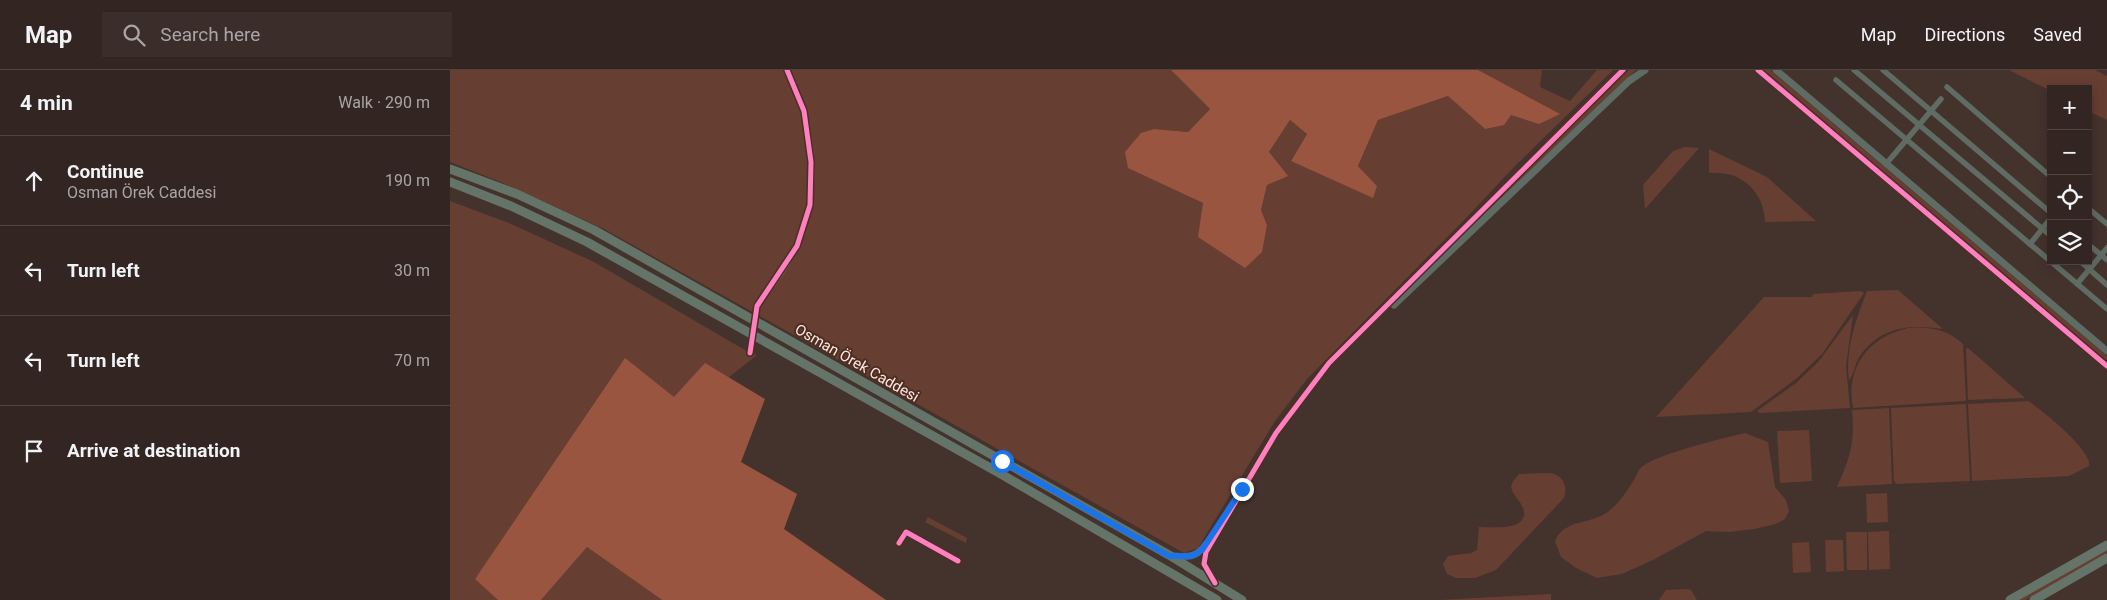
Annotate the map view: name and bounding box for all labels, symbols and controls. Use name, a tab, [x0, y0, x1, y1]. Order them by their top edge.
search box	[102, 12, 452, 57]
text: Map	[25, 21, 72, 49]
icon: search	[120, 21, 148, 49]
text: Search here	[160, 23, 260, 46]
text: Map	[1861, 24, 1896, 45]
text: Directions	[1924, 24, 2005, 45]
text: Saved	[2033, 24, 2082, 45]
map controls	[2047, 85, 2092, 265]
button: +	[2047, 85, 2092, 130]
text: 4 min	[20, 91, 73, 115]
text: Walk · 290 m	[338, 93, 430, 112]
button: −	[2047, 130, 2092, 175]
text: Continue	[67, 160, 144, 183]
icon: ahead	[20, 167, 48, 195]
text: 190 m	[385, 171, 430, 190]
button: locate	[2047, 175, 2092, 220]
text: Osman Örek Caddesi	[67, 183, 216, 202]
button: layers	[2047, 220, 2092, 265]
icon: left	[20, 257, 48, 285]
text: Turn left	[67, 259, 140, 282]
text: 30 m	[394, 261, 430, 280]
street label: Osman Örek Caddesi	[792, 320, 922, 406]
icon: left	[20, 347, 48, 375]
text: Turn left	[67, 349, 140, 372]
text: 70 m	[394, 351, 430, 370]
icon: arrive	[20, 437, 48, 465]
text: Arrive at destination	[67, 439, 240, 462]
route start	[991, 450, 1014, 473]
route end	[1231, 478, 1254, 501]

